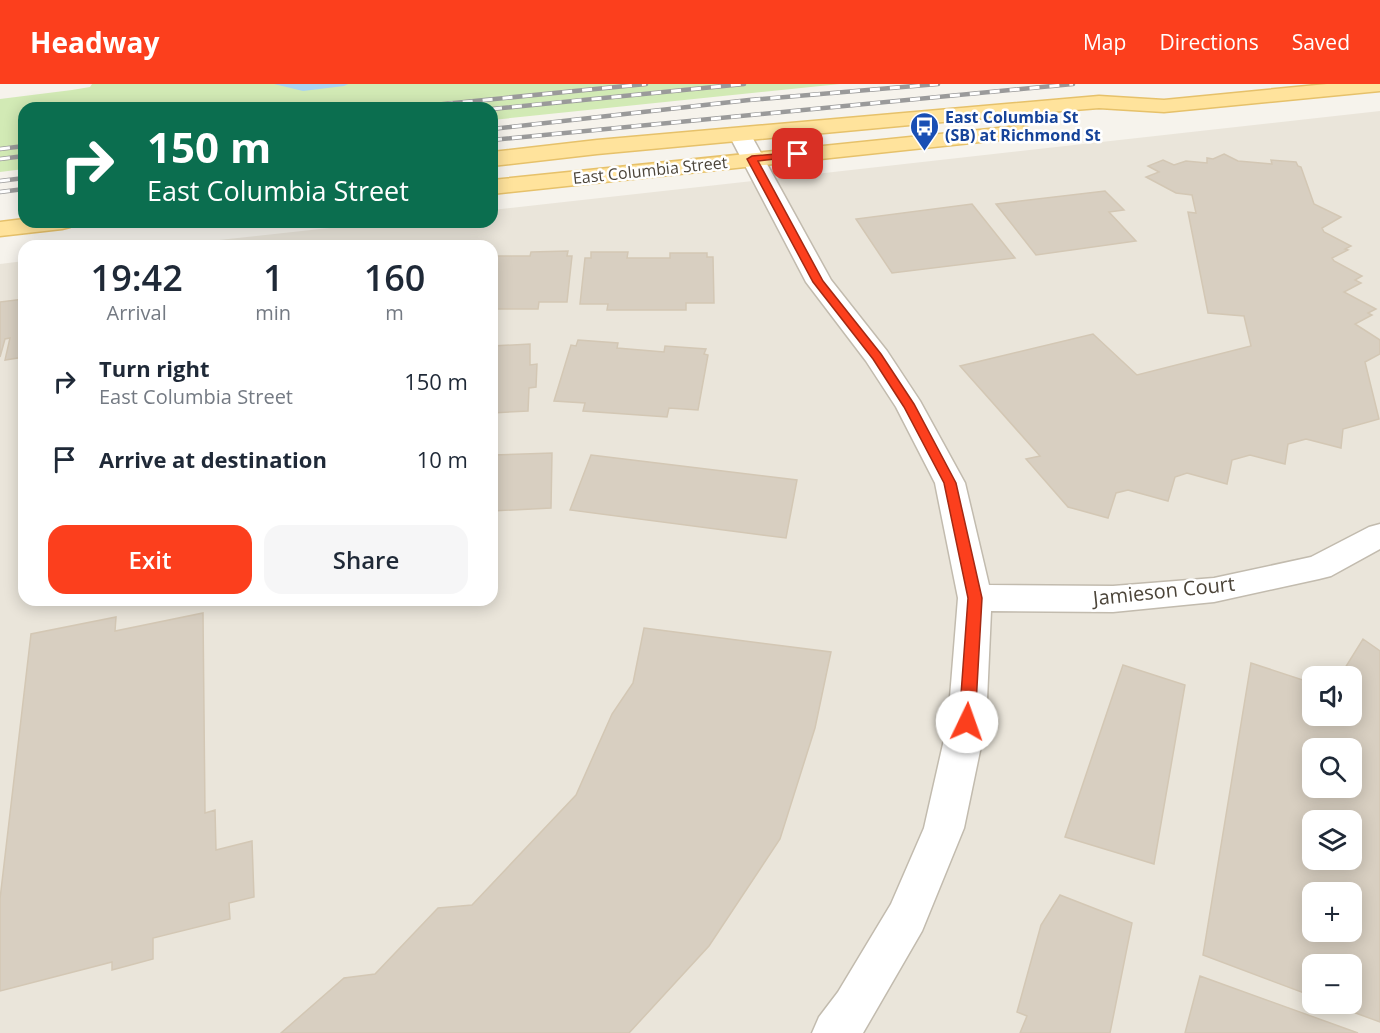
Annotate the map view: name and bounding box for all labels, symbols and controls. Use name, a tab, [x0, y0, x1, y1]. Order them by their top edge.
text: Headway	[30, 23, 159, 61]
text: Map	[1083, 28, 1126, 56]
text: Directions	[1159, 28, 1259, 56]
text: Saved	[1292, 28, 1350, 56]
place label: East Columbia St (SB) at Richmond St	[945, 106, 1101, 146]
bus stop icon: East Columbia St (SB) at Richmond St	[908, 110, 940, 152]
text: 150 m	[147, 118, 271, 175]
icon: right	[48, 126, 126, 204]
pin	[772, 128, 823, 179]
icon: arrive	[781, 137, 814, 170]
street label: East Columbia Street	[572, 151, 729, 189]
text: East Columbia Street	[147, 172, 409, 209]
text: 19:42	[91, 253, 183, 302]
text: 1	[263, 253, 284, 302]
text: 160	[364, 253, 425, 302]
text: Arrival	[107, 299, 167, 326]
text: min	[255, 299, 291, 326]
text: m	[385, 299, 404, 326]
text: Turn right	[99, 353, 210, 383]
icon: right	[48, 365, 81, 398]
text: 150 m	[404, 366, 468, 396]
text: East Columbia Street	[99, 383, 293, 410]
icon: arrive	[48, 443, 81, 476]
text: Arrive at destination	[99, 444, 327, 474]
text: 10 m	[417, 444, 468, 474]
button: Exit	[48, 525, 252, 594]
button: Share	[264, 525, 468, 594]
street label: Jamieson Court	[1090, 570, 1236, 612]
map controls	[1302, 666, 1362, 1014]
button: sound	[1302, 666, 1362, 726]
position arrow	[935, 690, 999, 754]
button: search	[1302, 738, 1362, 798]
button: layers	[1302, 810, 1362, 870]
button: +	[1302, 882, 1362, 942]
button: −	[1302, 954, 1362, 1014]

